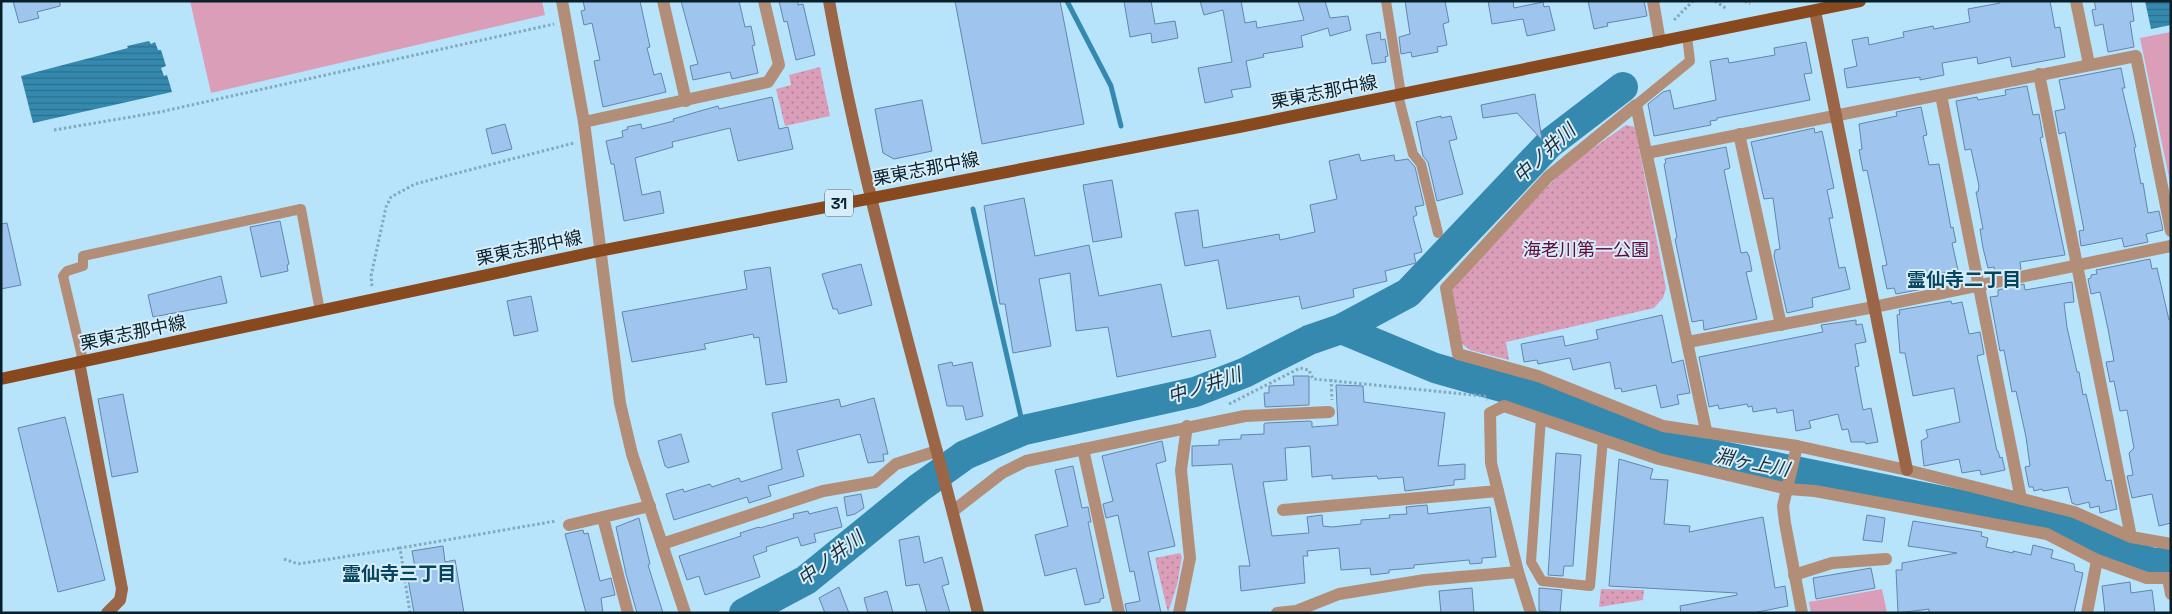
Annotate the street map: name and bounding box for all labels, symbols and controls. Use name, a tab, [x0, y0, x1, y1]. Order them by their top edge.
street label: 栗東志那中線	[1269, 70, 1379, 113]
water label: 中ノ井川	[1508, 117, 1582, 188]
street label: 栗東志那中線	[871, 147, 981, 190]
road number: 31	[825, 190, 853, 217]
street label: 栗東志那中線	[474, 225, 584, 270]
park label: 海老川第一公園	[1523, 238, 1649, 261]
district label: 霊仙寺二丁目	[1907, 267, 2021, 292]
street label: 栗東志那中線	[78, 310, 188, 355]
water label: 中ノ井川	[1164, 361, 1246, 409]
water label: 淵ヶ上川	[1712, 443, 1794, 482]
water label: 中ノ井川	[792, 524, 870, 591]
district label: 霊仙寺三丁目	[342, 561, 456, 586]

